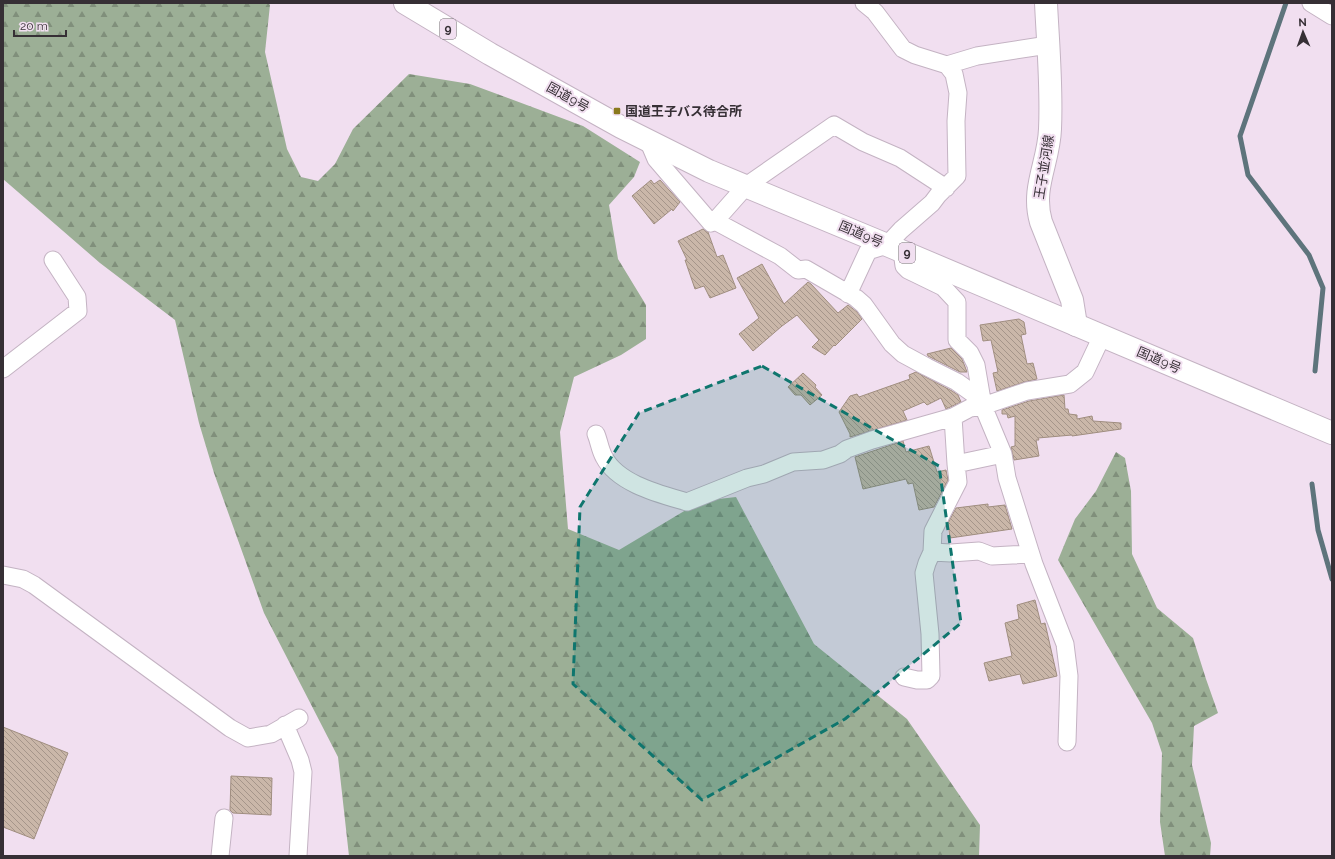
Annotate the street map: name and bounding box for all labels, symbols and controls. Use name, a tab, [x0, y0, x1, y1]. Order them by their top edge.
scale bar	[14, 12, 66, 38]
north arrow	[1283, 12, 1323, 52]
text: N	[1298, 16, 1307, 29]
text: 20 m	[20, 19, 48, 33]
road number: 9	[440, 19, 456, 39]
street label: 国道9号	[544, 79, 592, 115]
place label: 国道王子バス待合所	[625, 104, 742, 119]
marker: 国道王子バス待合所	[612, 106, 622, 116]
street label: 王子並河線	[1032, 134, 1056, 200]
street label: 国道9号	[837, 218, 885, 250]
road number: 9	[899, 243, 915, 263]
street label: 国道9号	[1135, 344, 1183, 376]

